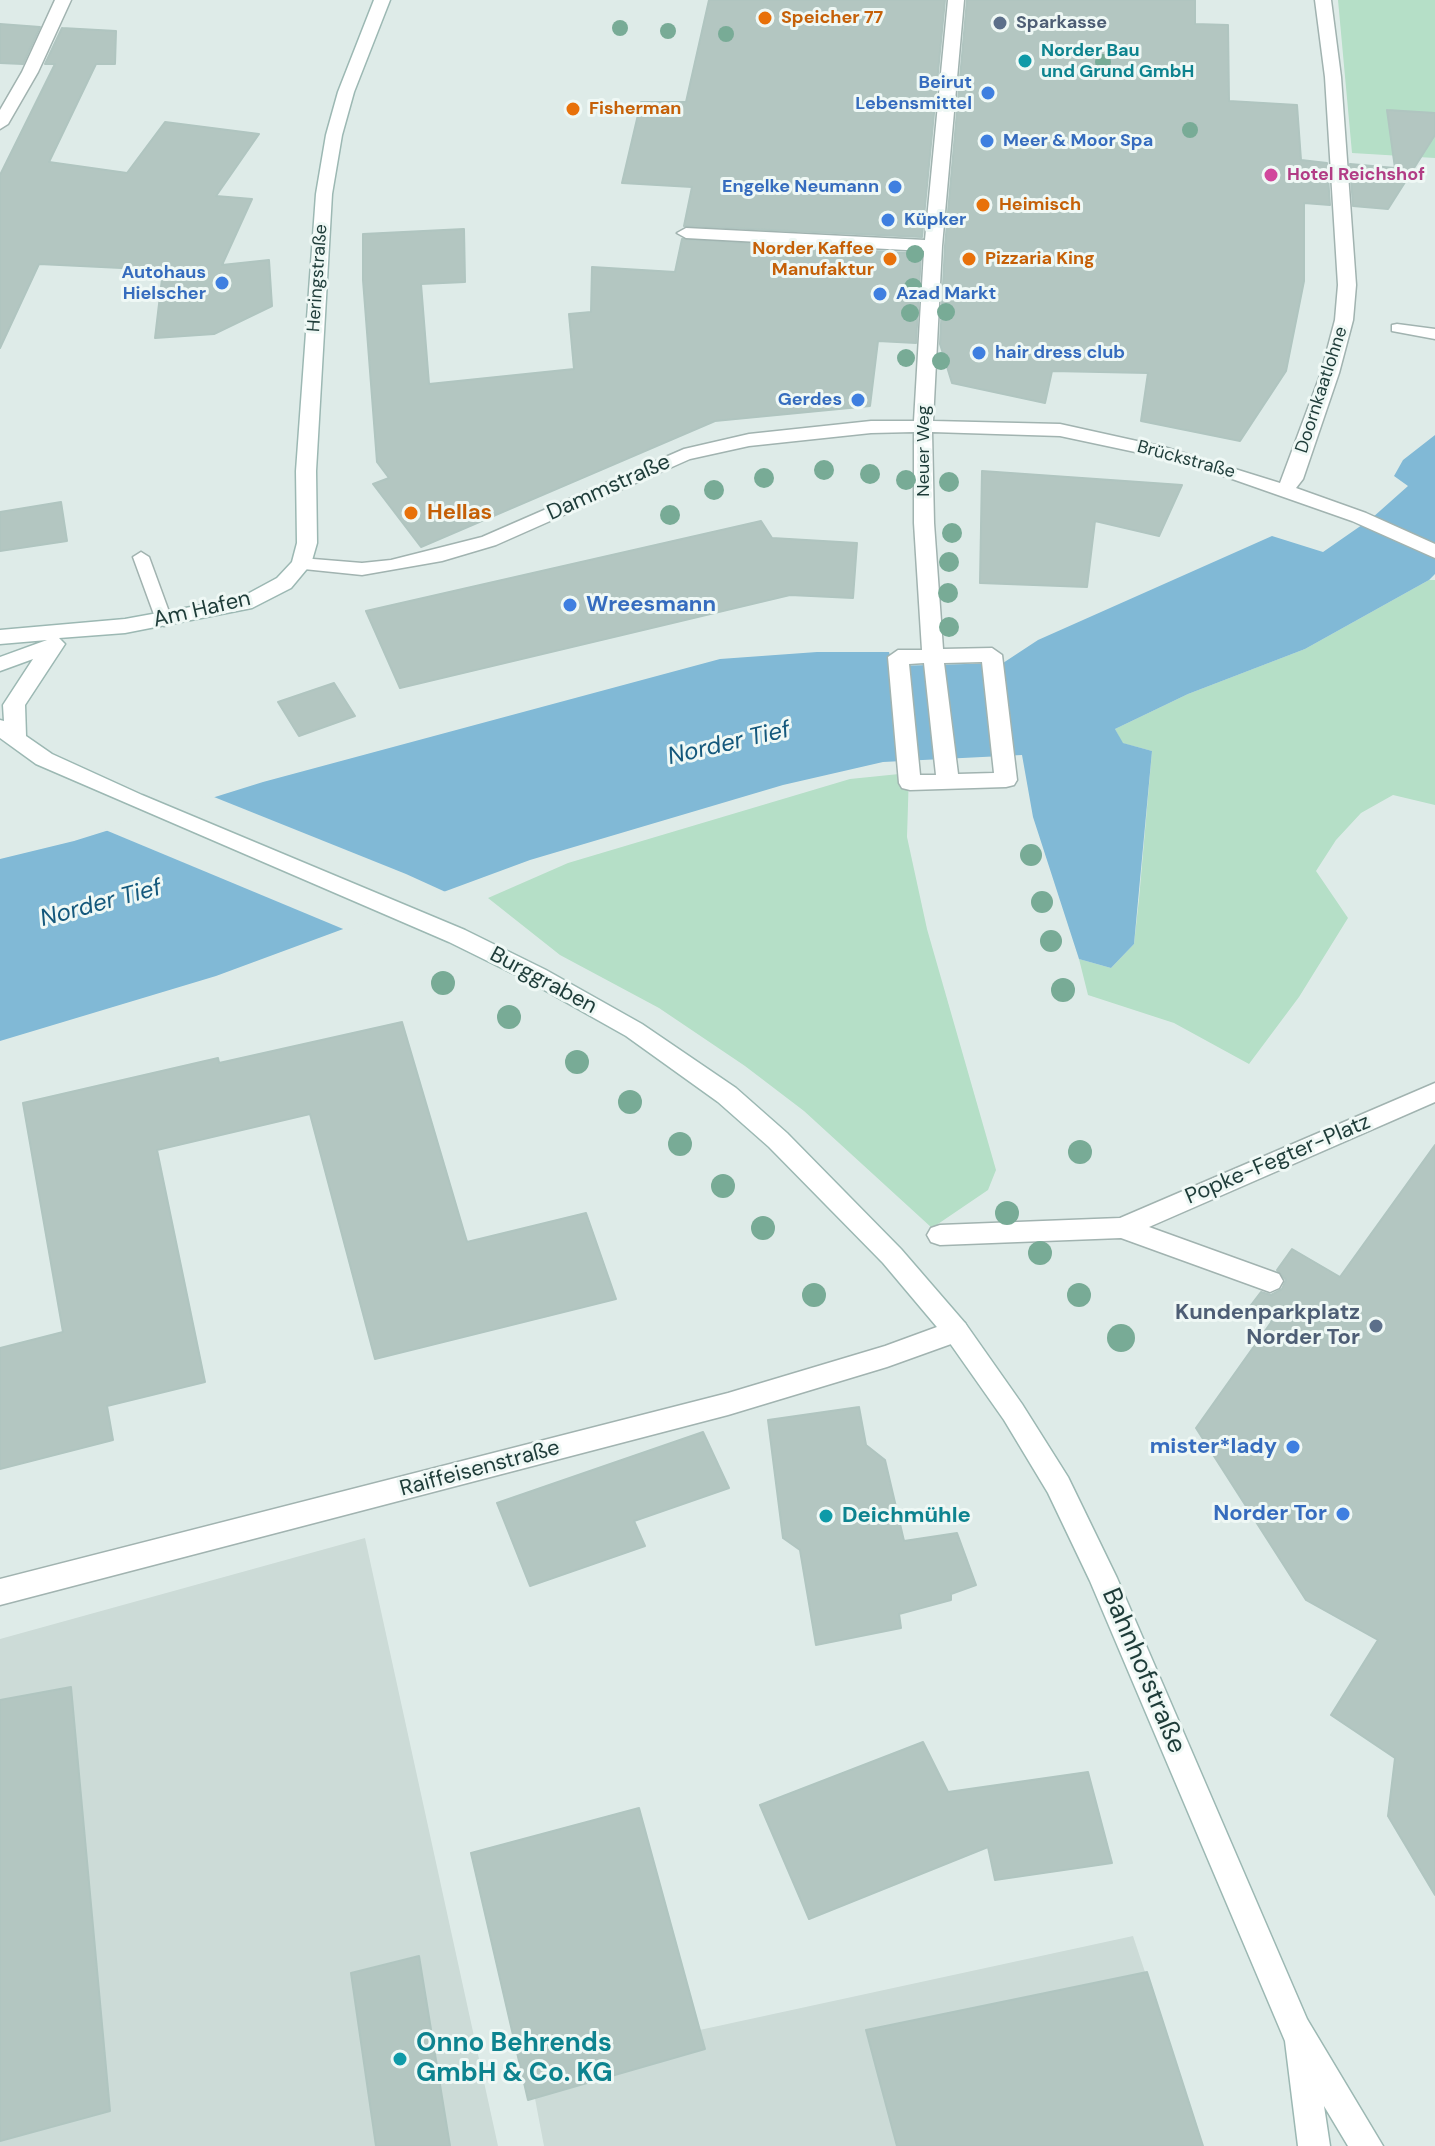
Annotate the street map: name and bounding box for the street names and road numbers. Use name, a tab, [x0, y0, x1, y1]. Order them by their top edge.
street label: Heringstraße	[303, 223, 333, 333]
street label: Doornkaatlohne	[1291, 324, 1353, 456]
street label: Neuer Weg	[913, 405, 935, 497]
street label: Brückstraße	[1135, 437, 1237, 483]
street label: Dammstraße	[543, 449, 675, 527]
street label: Am Hafen	[151, 586, 253, 634]
street label: Burggraben	[485, 942, 601, 1020]
street label: Popke-Fegter-Platz	[1181, 1109, 1375, 1211]
street label: Raiffeisenstraße	[397, 1435, 563, 1503]
street label: Bahnhofstraße	[1094, 1584, 1192, 1758]

